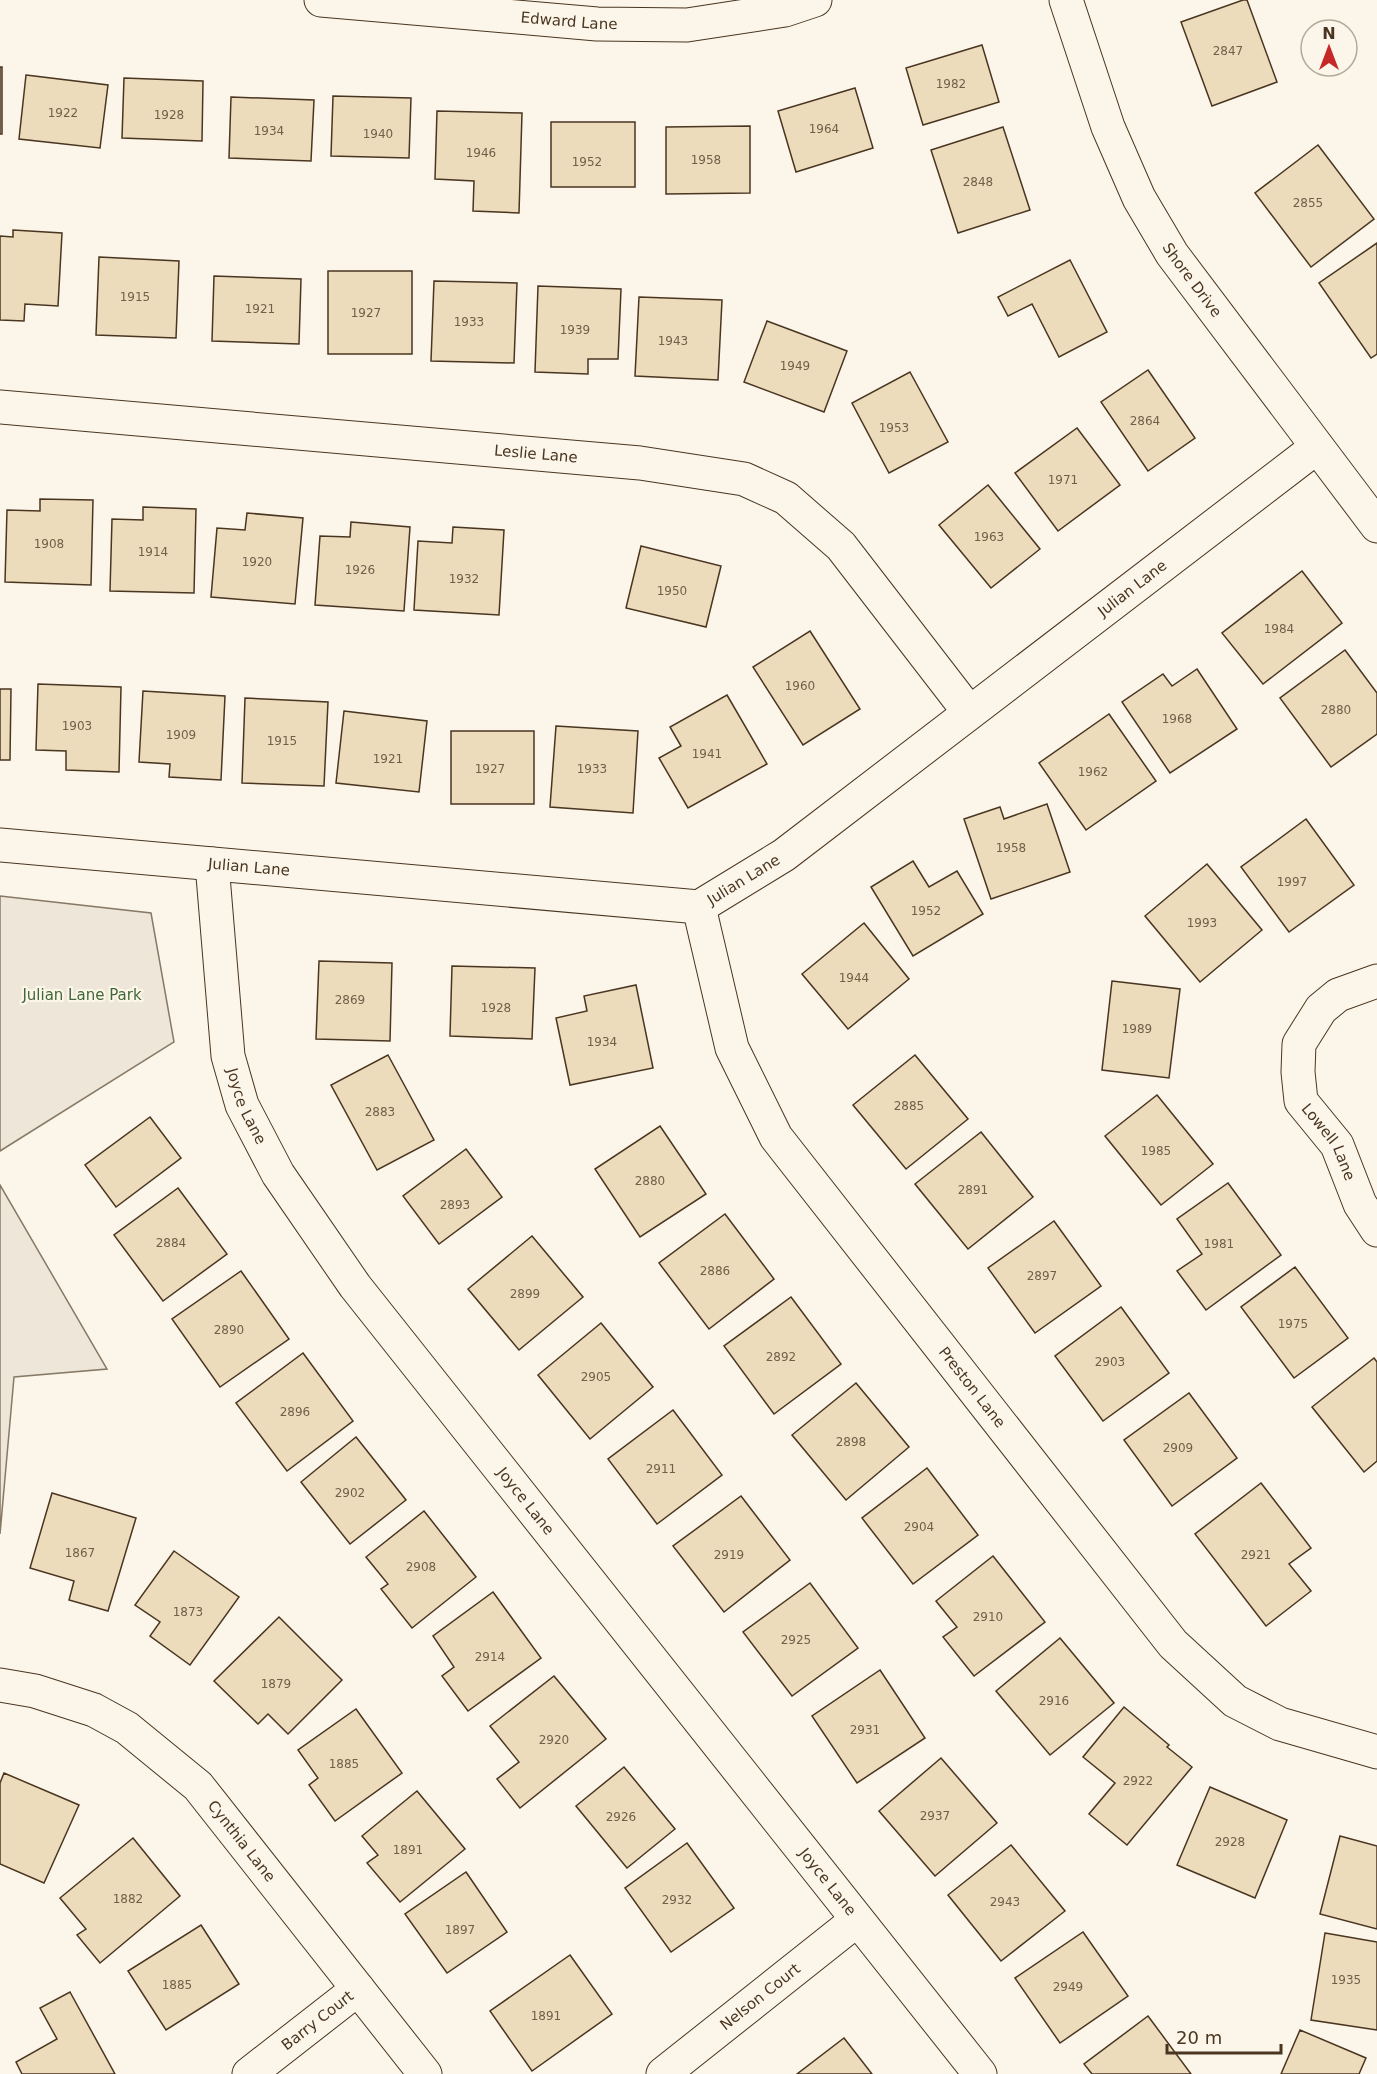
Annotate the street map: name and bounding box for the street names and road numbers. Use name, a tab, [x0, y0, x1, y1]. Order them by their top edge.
street label: Edward Lane	[520, 8, 618, 33]
street label: Shore Drive	[1159, 240, 1225, 321]
street label: Leslie Lane	[493, 441, 578, 467]
street label: Julian Lane	[1093, 556, 1170, 621]
street label: Julian Lane	[703, 851, 783, 909]
street label: Julian Lane	[206, 854, 291, 880]
street label: Joyce Lane	[223, 1065, 270, 1147]
street label: Lowell Lane	[1298, 1100, 1359, 1183]
street label: Preston Lane	[935, 1343, 1009, 1431]
street label: Joyce Lane	[493, 1463, 558, 1539]
street label: Cynthia Lane	[204, 1797, 279, 1886]
street label: Joyce Lane	[795, 1844, 860, 1919]
street label: Nelson Court	[716, 1960, 804, 2034]
street label: Barry Court	[278, 1987, 357, 2054]

